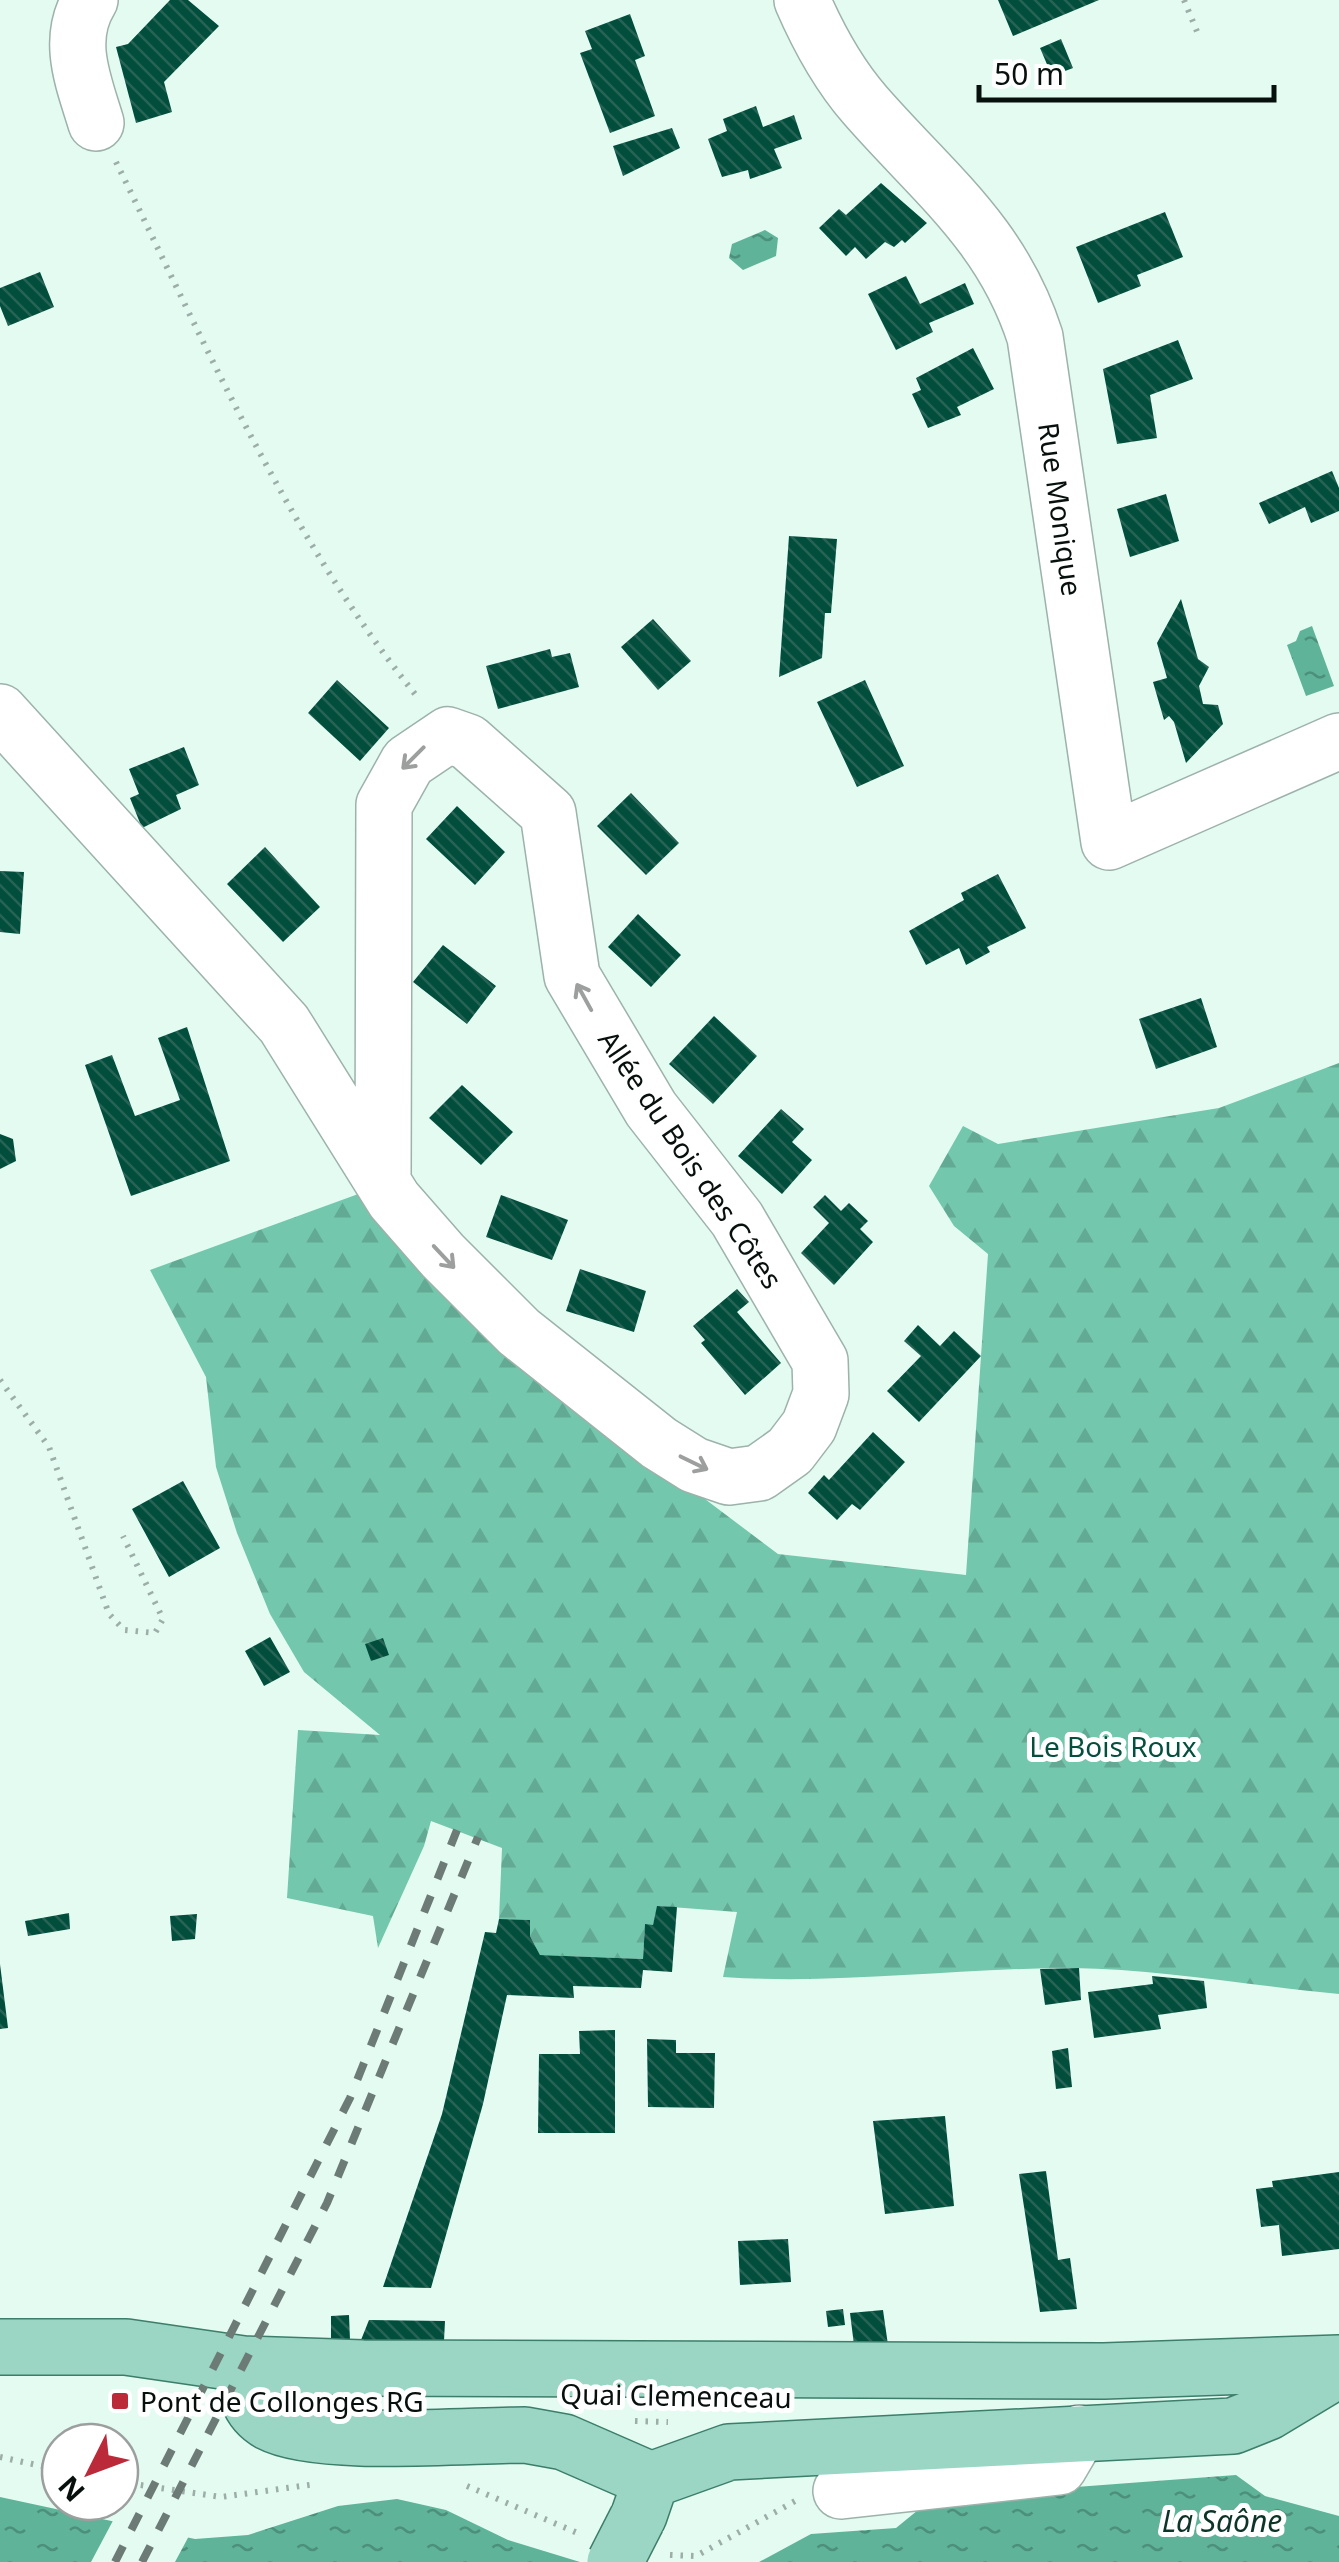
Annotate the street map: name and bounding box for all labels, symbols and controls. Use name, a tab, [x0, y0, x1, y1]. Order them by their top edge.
scale bar	[979, 40, 1274, 102]
text: 50 m	[994, 53, 1064, 94]
street label: Rue Monique	[1030, 420, 1092, 598]
one-way arrow	[402, 746, 426, 770]
one-way arrow	[573, 982, 593, 1012]
street label: Allée du Bois des Côtes	[590, 1022, 792, 1296]
one-way arrow	[432, 1244, 455, 1269]
one-way arrow	[679, 1454, 709, 1473]
park label: Le Bois Roux	[1029, 1727, 1197, 1765]
street label: Quai Clemenceau	[560, 2374, 792, 2416]
place label: Pont de Collonges RG	[140, 2382, 424, 2420]
marker: Pont de Collonges RG	[109, 2390, 131, 2412]
north arrow	[40, 2422, 140, 2522]
text: N	[49, 2468, 92, 2511]
water label: La Saône	[1162, 2500, 1282, 2541]

